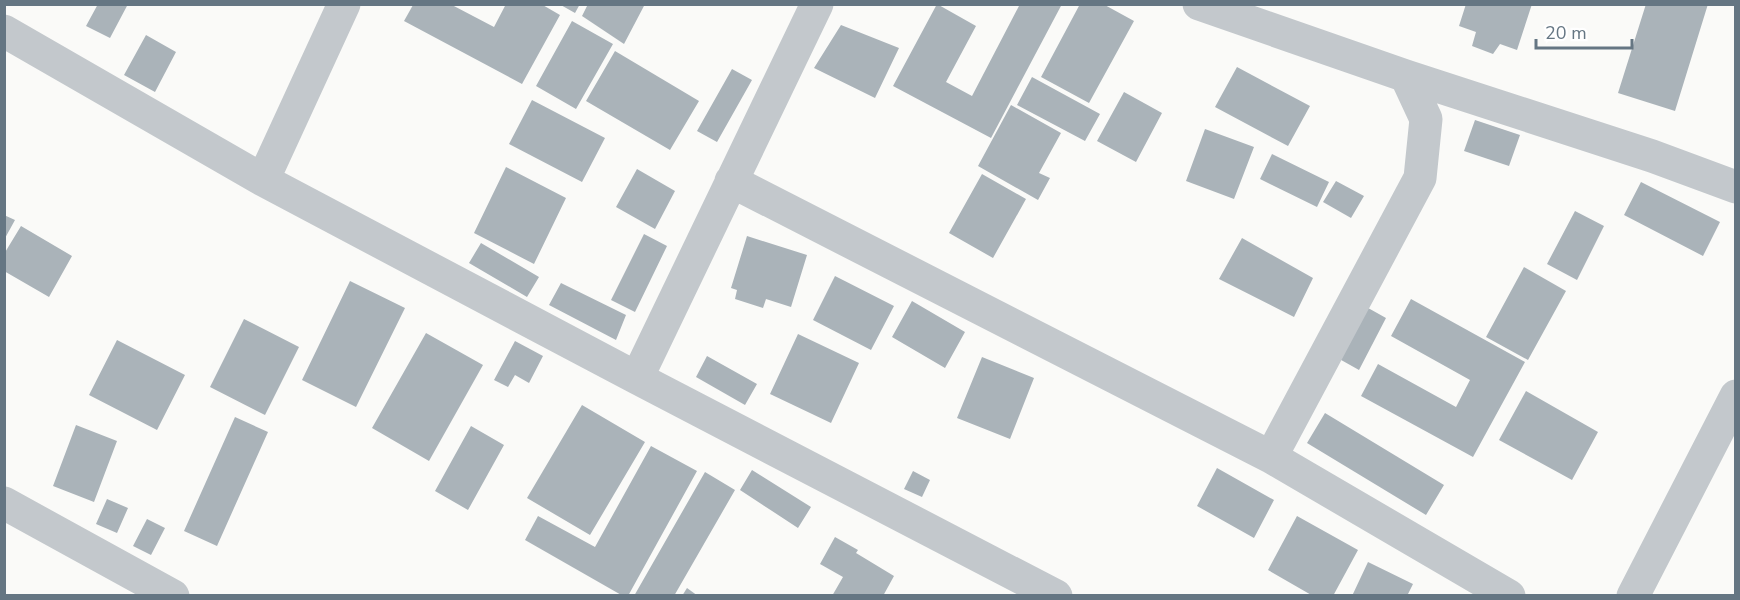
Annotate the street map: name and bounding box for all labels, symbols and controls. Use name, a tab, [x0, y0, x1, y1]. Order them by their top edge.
scale bar	[1536, 12, 1632, 50]
text: 20 m	[1545, 21, 1587, 45]

